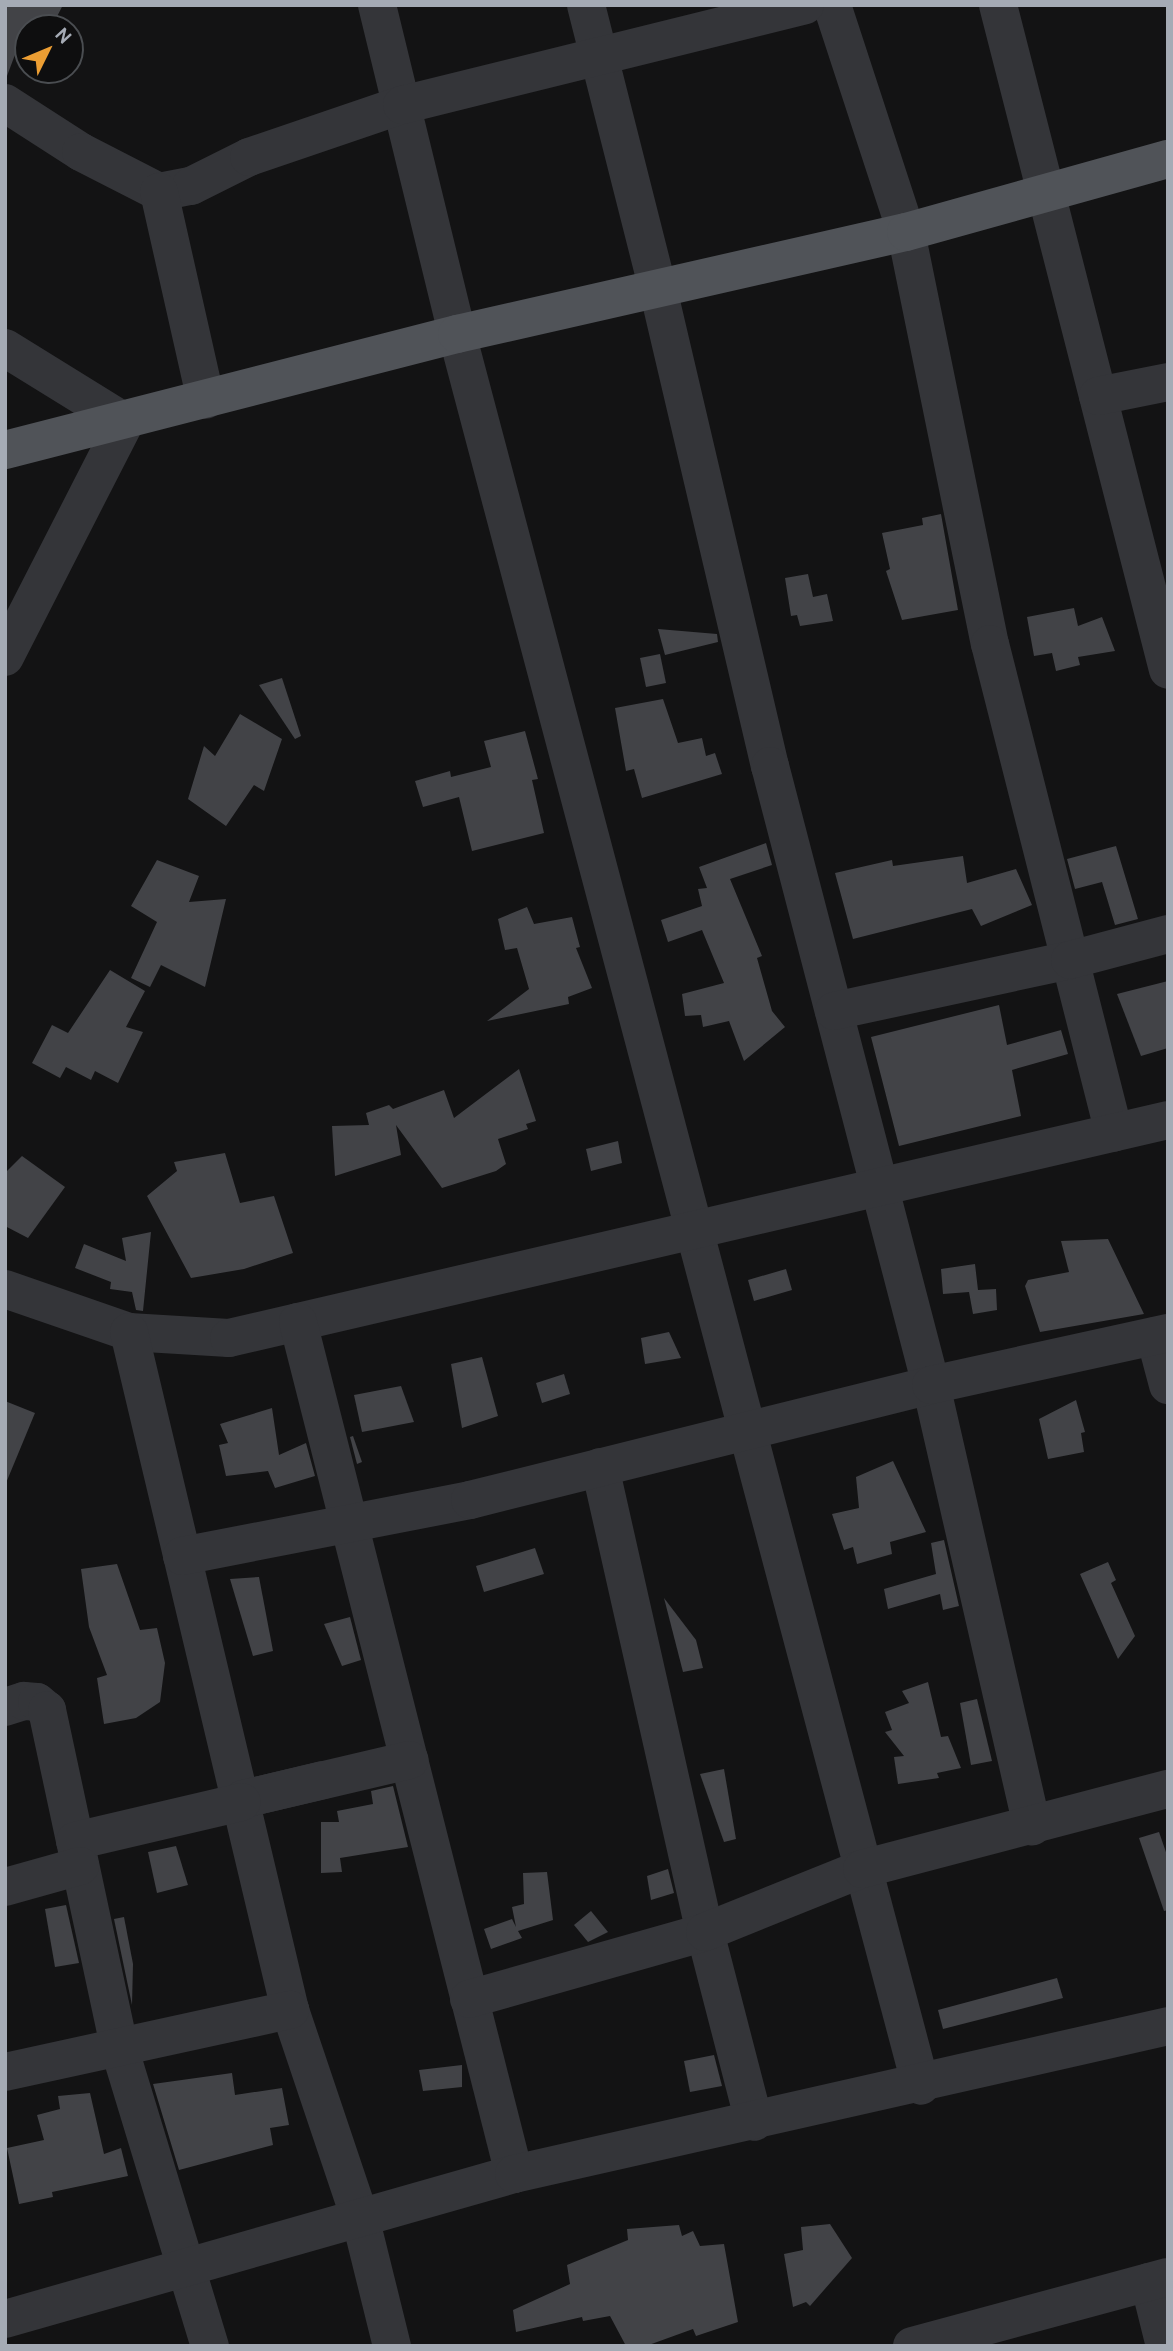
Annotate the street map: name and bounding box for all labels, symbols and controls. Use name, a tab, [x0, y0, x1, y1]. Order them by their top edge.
north arrow	[14, 14, 84, 84]
text: N	[50, 23, 76, 48]

